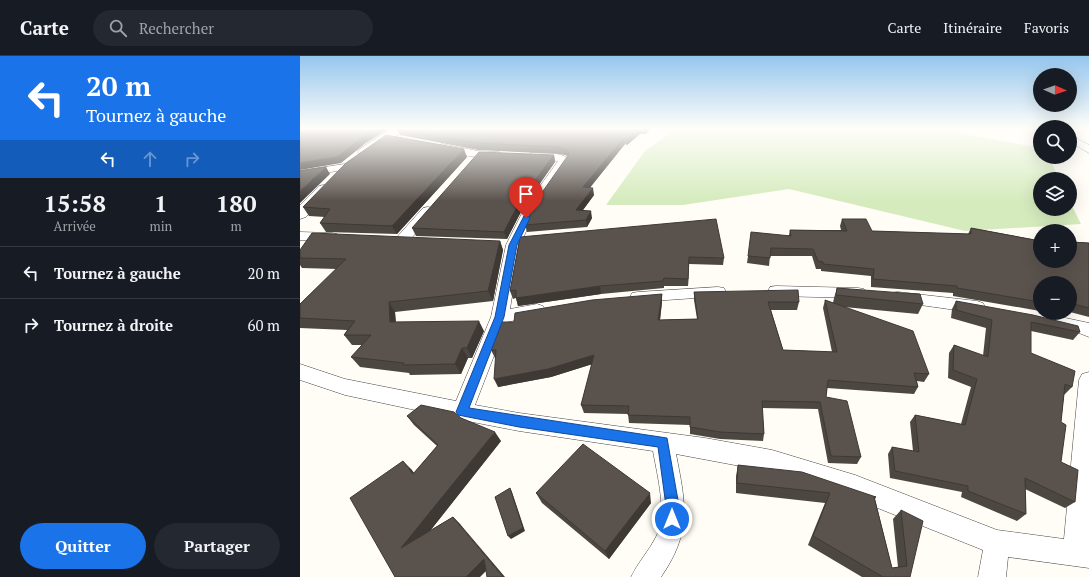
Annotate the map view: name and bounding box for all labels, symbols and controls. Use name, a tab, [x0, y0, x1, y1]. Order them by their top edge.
search box	[93, 10, 373, 46]
text: Carte	[20, 15, 69, 40]
icon: search	[107, 17, 129, 39]
text: Rechercher	[139, 18, 214, 38]
text: Carte	[888, 18, 921, 37]
text: Itinéraire	[943, 18, 1002, 37]
text: Favoris	[1024, 18, 1069, 37]
text: 20 m	[86, 67, 151, 104]
north arrow	[1033, 68, 1077, 112]
map controls	[1033, 68, 1077, 320]
icon: left	[20, 72, 72, 124]
text: Tournez à gauche	[86, 103, 226, 127]
button: search	[1033, 120, 1077, 164]
icon: left	[97, 148, 119, 170]
icon: ahead	[139, 148, 161, 170]
icon: right	[181, 148, 203, 170]
button: layers	[1033, 172, 1077, 216]
pin	[509, 177, 543, 218]
icon: arrive	[515, 183, 537, 205]
text: 15:58	[43, 187, 106, 219]
text: 1	[154, 187, 168, 219]
text: 180	[216, 187, 256, 219]
text: Arrivée	[54, 217, 96, 235]
text: min	[149, 217, 172, 235]
text: m	[231, 217, 242, 235]
button: +	[1033, 224, 1077, 268]
icon: left	[20, 262, 42, 284]
text: Tournez à gauche	[54, 263, 181, 283]
text: 20 m	[247, 263, 280, 283]
button: −	[1033, 276, 1077, 320]
icon: right	[20, 314, 42, 336]
text: Tournez à droite	[54, 315, 173, 335]
text: 60 m	[247, 315, 280, 335]
position arrow	[651, 498, 693, 540]
button: Quitter	[20, 523, 146, 569]
button: Partager	[154, 523, 280, 569]

